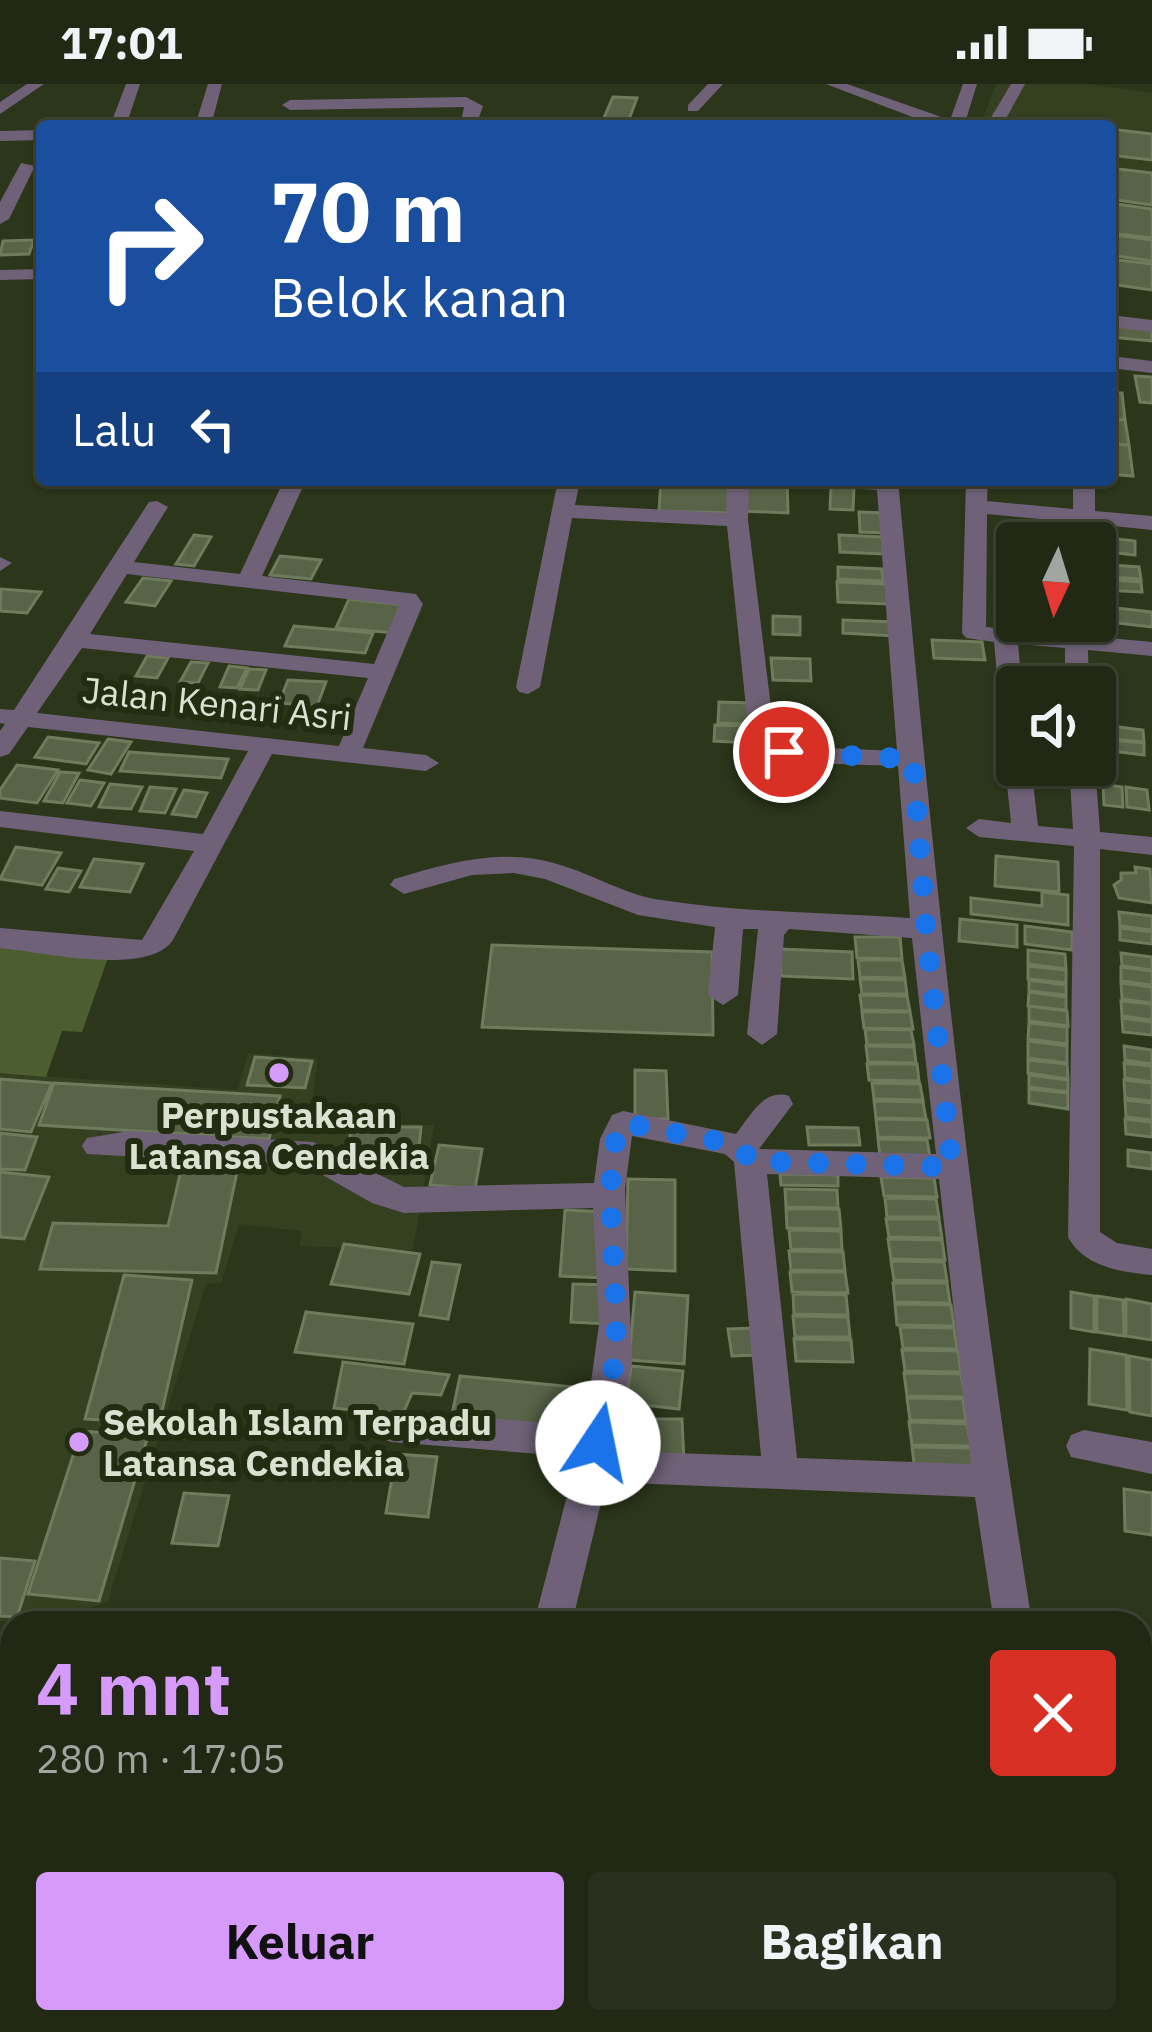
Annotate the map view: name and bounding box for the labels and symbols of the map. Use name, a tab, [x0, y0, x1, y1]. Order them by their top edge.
north arrow	[996, 522, 1116, 642]
street label: Jalan Kenari Asri	[80, 665, 354, 741]
pin	[733, 701, 835, 803]
marker: Perpustakaan Latansa Cendekia	[266, 1060, 292, 1086]
place label: Perpustakaan Latansa Cendekia	[128, 1091, 430, 1179]
position arrow	[535, 1380, 661, 1506]
place label: Sekolah Islam Terpadu Latansa Cendekia	[103, 1398, 492, 1486]
marker: Sekolah Islam Terpadu Latansa Cendekia	[66, 1429, 92, 1455]

